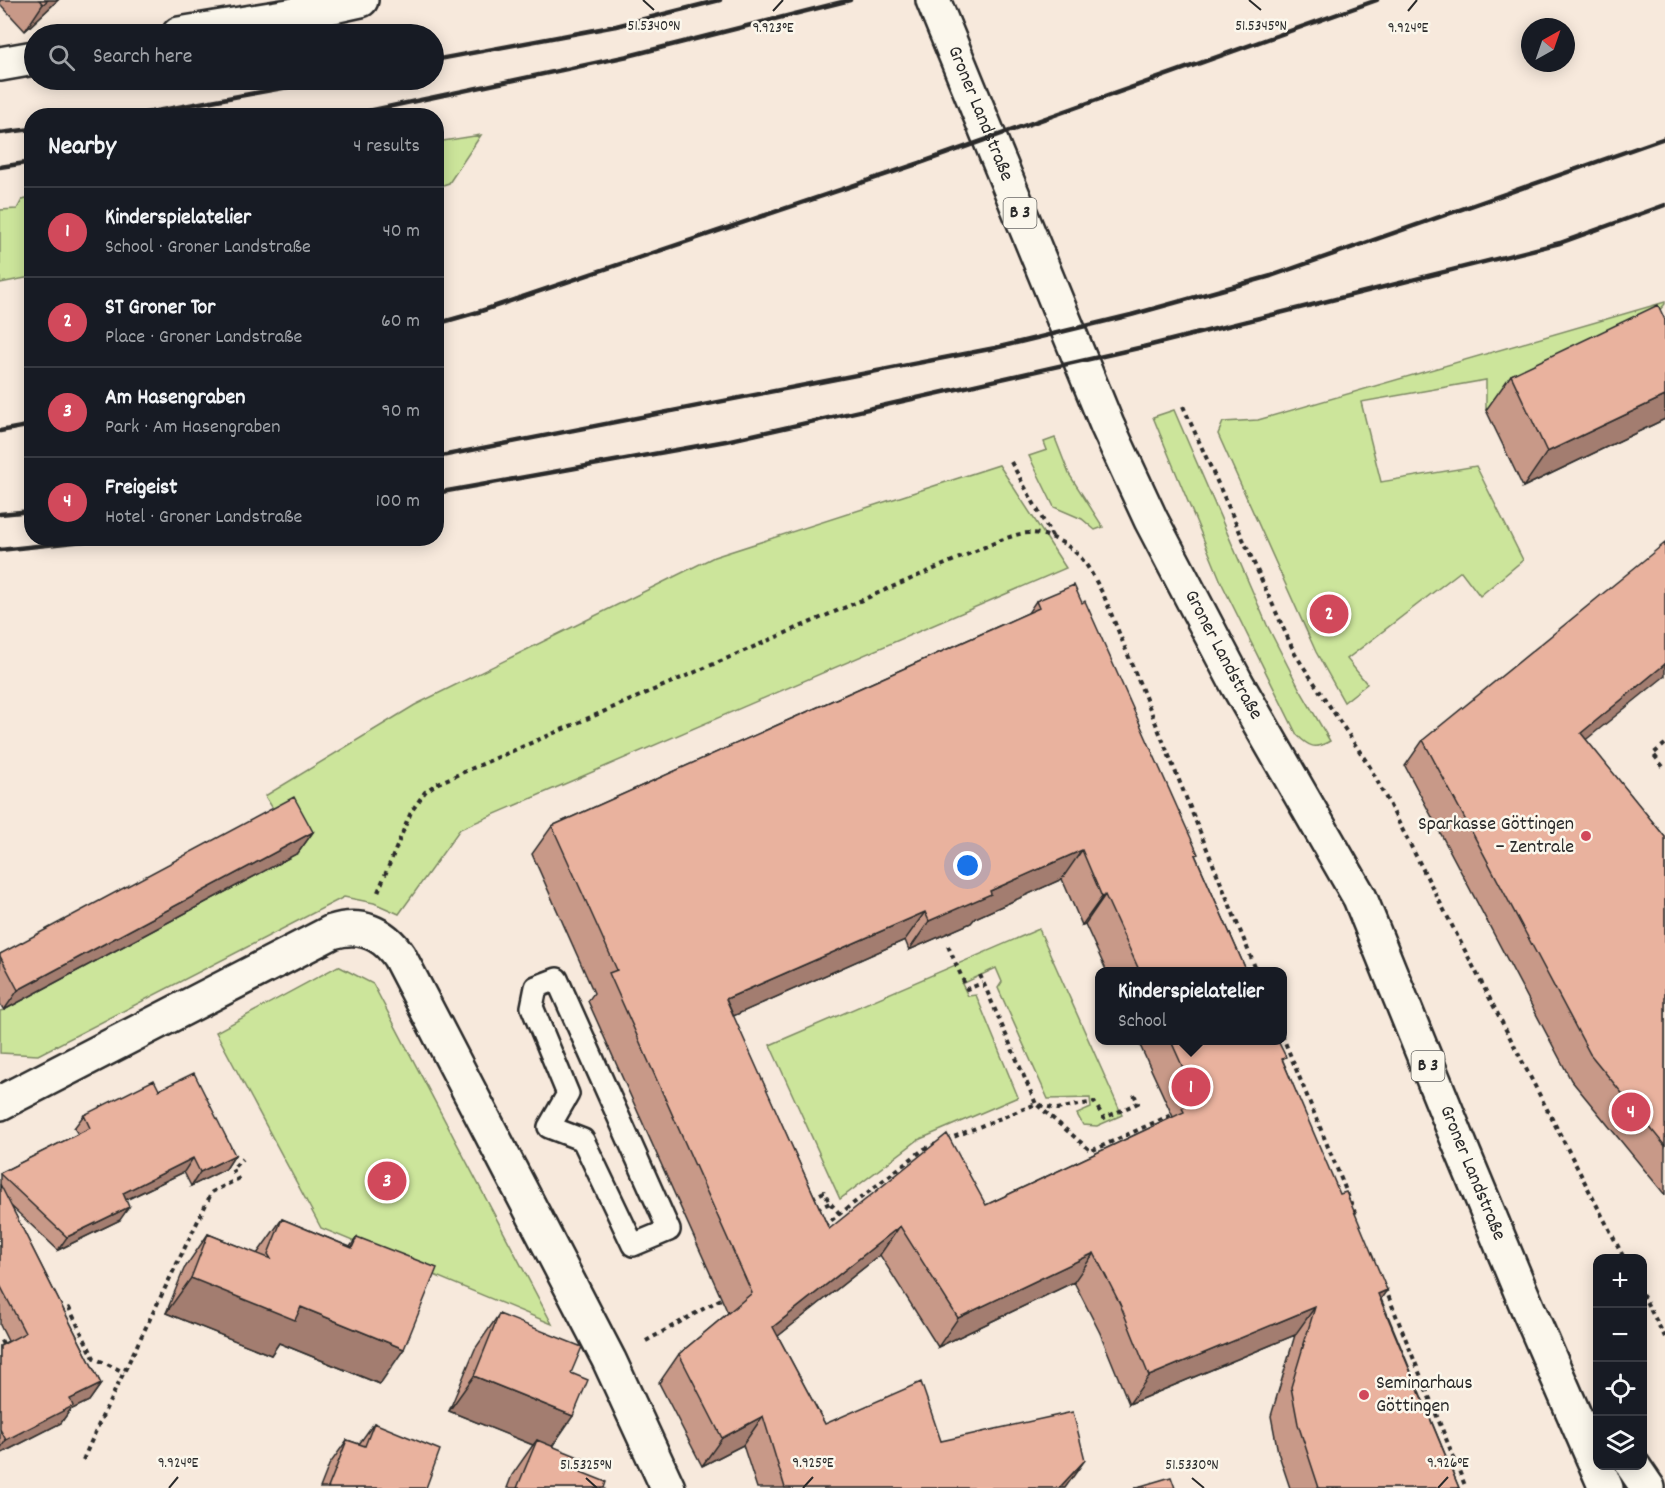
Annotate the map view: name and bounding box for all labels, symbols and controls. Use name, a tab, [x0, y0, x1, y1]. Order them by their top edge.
text: 51.5340°N	[628, 16, 680, 38]
text: 51.5345°N	[1235, 16, 1287, 38]
text: 9.923°E	[752, 18, 794, 40]
text: 9.924°E	[1388, 18, 1429, 40]
north arrow	[1521, 18, 1575, 72]
search box	[24, 24, 444, 90]
icon: search	[45, 41, 78, 74]
text: Search here	[93, 42, 192, 73]
street label: Groner Landstraße	[939, 42, 1020, 186]
text: Nearby	[48, 129, 116, 166]
text: 4 results	[353, 133, 420, 161]
road number: B 3	[1004, 198, 1036, 228]
text: Kinderspielatelier	[105, 203, 251, 234]
text: 1	[65, 218, 70, 246]
text: 40 m	[382, 218, 420, 246]
text: School · Groner Landstraße	[105, 234, 311, 262]
text: ST Groner Tor	[105, 293, 215, 324]
text: 2	[63, 308, 72, 336]
text: 60 m	[381, 308, 420, 336]
text: Place · Groner Landstraße	[105, 324, 302, 352]
text: Am Hasengraben	[105, 383, 245, 414]
text: 3	[63, 398, 72, 426]
text: 90 m	[382, 398, 420, 426]
text: Park · Am Hasengraben	[105, 414, 280, 442]
text: Freigeist	[105, 473, 177, 504]
text: 4	[63, 488, 72, 516]
text: 100 m	[376, 488, 420, 516]
text: Hotel · Groner Landstraße	[105, 504, 302, 532]
street label: Groner Landstraße	[1176, 585, 1269, 726]
pin: 2	[1310, 592, 1348, 636]
place label: Sparkasse Göttingen – Zentrale	[1418, 811, 1574, 862]
marker: Sparkasse Göttingen – Zentrale	[1579, 829, 1593, 843]
your location	[953, 851, 982, 880]
popup	[1095, 967, 1287, 1045]
text: Kinderspielatelier	[1118, 977, 1264, 1008]
text: School	[1118, 1008, 1167, 1036]
road number: B 3	[1412, 1051, 1444, 1081]
pin: 1	[1172, 1064, 1210, 1110]
pin: 4	[1612, 1090, 1650, 1134]
street label: Groner Landstraße	[1432, 1102, 1512, 1245]
pin: 3	[368, 1158, 406, 1204]
map controls	[1593, 1254, 1647, 1470]
button: +	[1593, 1254, 1647, 1308]
button: −	[1593, 1308, 1647, 1362]
button: locate	[1593, 1362, 1647, 1416]
place label: Seminarhaus Göttingen	[1376, 1370, 1473, 1421]
marker: Seminarhaus Göttingen	[1357, 1388, 1371, 1402]
button: layers	[1593, 1416, 1647, 1470]
text: 9.924°E	[158, 1453, 199, 1475]
text: 9.925°E	[792, 1453, 834, 1475]
text: 9.926°E	[1427, 1453, 1469, 1475]
text: 51.5325°N	[560, 1455, 612, 1477]
text: 51.5330°N	[1165, 1455, 1219, 1477]

